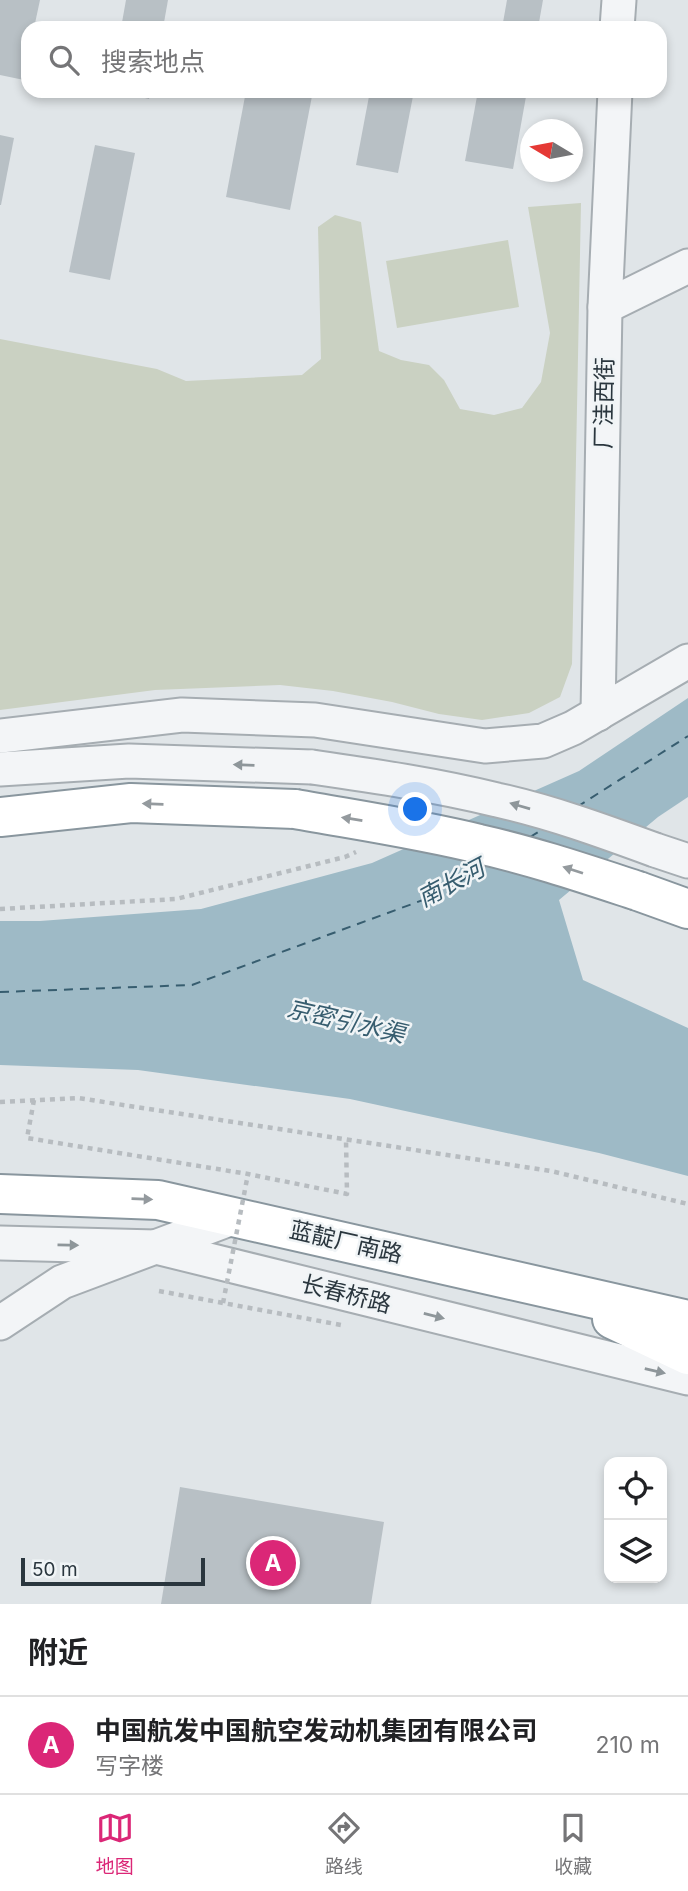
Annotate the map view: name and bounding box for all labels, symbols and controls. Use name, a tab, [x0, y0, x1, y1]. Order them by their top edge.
search box	[21, 21, 667, 98]
icon: search	[45, 41, 83, 79]
text: 搜索地点	[101, 46, 205, 77]
north arrow	[520, 119, 583, 182]
street label: 厂洼西街	[589, 357, 619, 449]
one-way arrow	[233, 759, 255, 770]
your location	[398, 792, 432, 826]
one-way arrow	[142, 798, 164, 810]
one-way arrow	[509, 800, 531, 811]
one-way arrow	[341, 813, 363, 824]
water label: 南长河	[412, 851, 493, 913]
one-way arrow	[563, 864, 584, 874]
water label: 京密引水渠	[284, 993, 411, 1049]
one-way arrow	[131, 1194, 153, 1205]
street label: 蓝靛厂南路	[287, 1215, 405, 1269]
one-way arrow	[57, 1239, 79, 1250]
street label: 长春桥路	[298, 1269, 394, 1319]
one-way arrow	[423, 1311, 445, 1322]
one-way arrow	[644, 1366, 666, 1377]
map controls	[604, 1457, 667, 1583]
button: locate	[604, 1457, 667, 1520]
button: layers	[604, 1520, 667, 1583]
pin: A	[250, 1537, 296, 1589]
scale bar	[21, 1555, 205, 1587]
text: 50 m	[32, 1558, 78, 1581]
text: 附近	[28, 1634, 88, 1670]
text: 中国航发中国航空发动机集团有限公司	[95, 1715, 537, 1746]
text: A	[42, 1731, 60, 1759]
text: 210 m	[595, 1731, 660, 1759]
text: 写字楼	[95, 1752, 164, 1780]
tab: 地图	[96, 1809, 134, 1878]
tab: 路线	[325, 1809, 363, 1878]
tab: 收藏	[554, 1809, 592, 1878]

